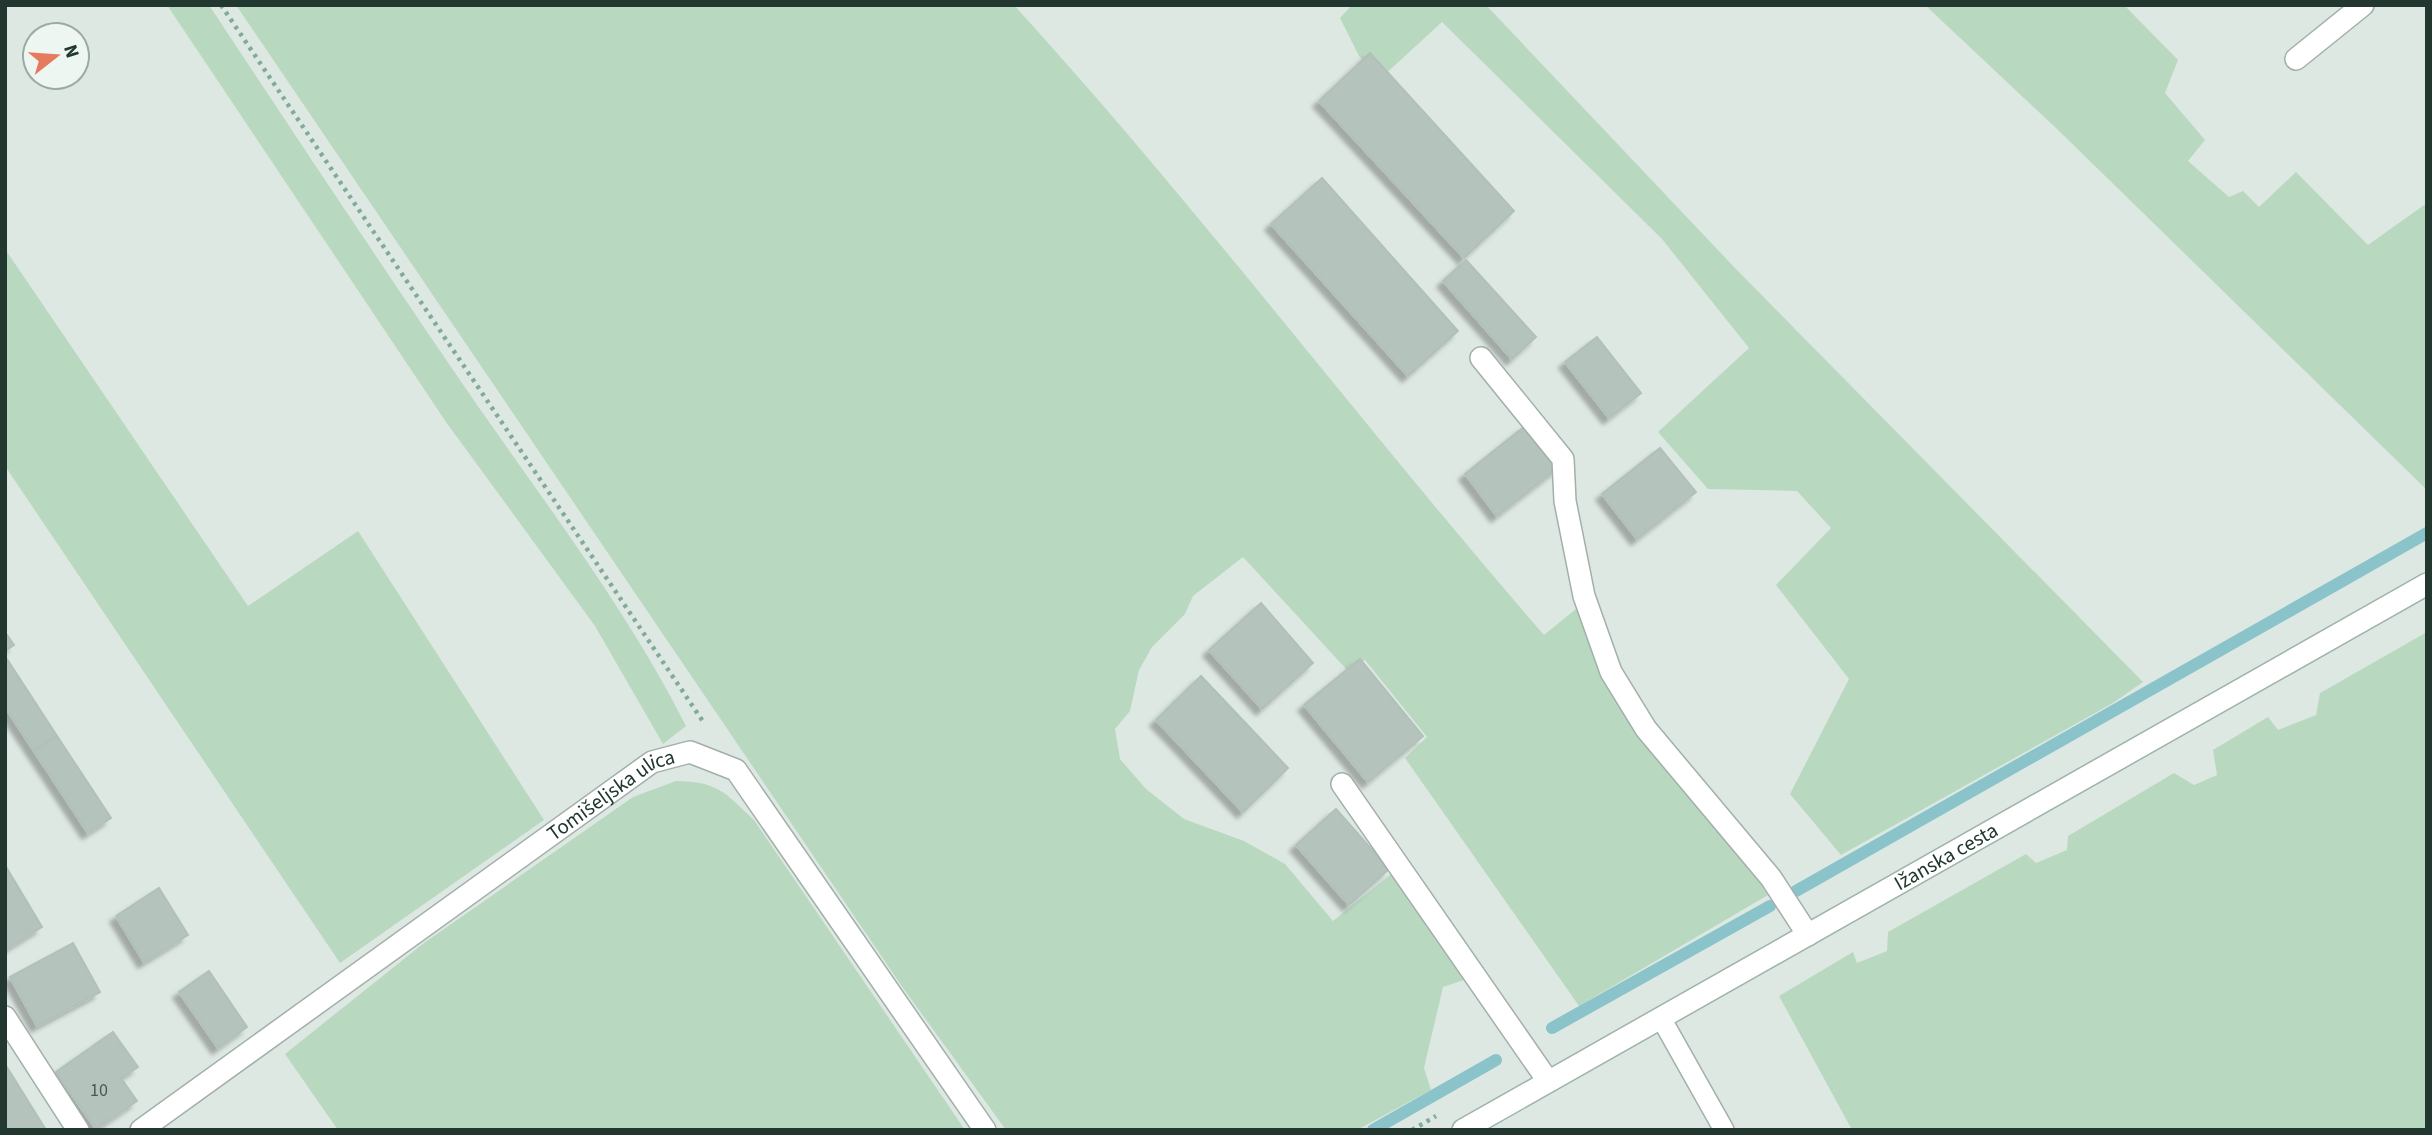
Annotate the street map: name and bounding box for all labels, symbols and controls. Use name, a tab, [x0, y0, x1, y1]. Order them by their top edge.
north arrow	[21, 21, 91, 91]
text: N	[56, 41, 86, 61]
street label: Tomišeljska ulica	[541, 742, 678, 848]
street label: Ižanska cesta	[1888, 815, 2003, 898]
house number: 10	[90, 1078, 108, 1103]

